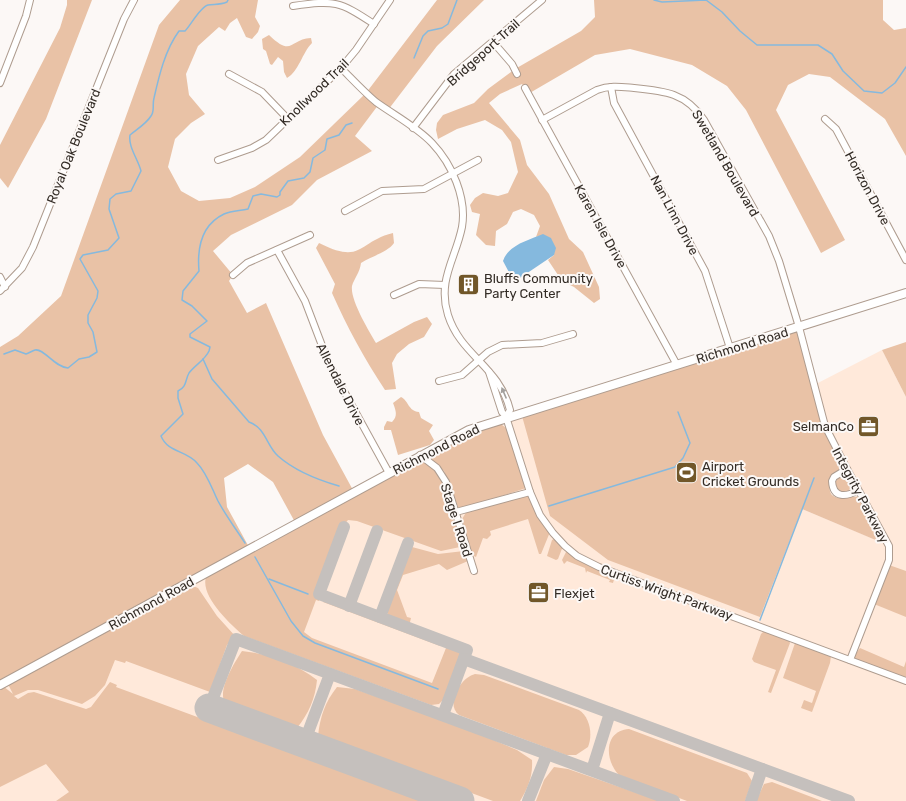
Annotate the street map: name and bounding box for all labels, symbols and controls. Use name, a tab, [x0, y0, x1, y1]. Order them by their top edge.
street label: Bridgeport Trail	[444, 16, 523, 90]
street label: Knollwood Trail	[277, 56, 352, 129]
street label: Royal Oak Boulevard	[44, 87, 103, 206]
street label: Swetland Boulevard	[689, 107, 762, 219]
street label: Horizon Drive	[842, 149, 893, 228]
street label: Nan Linn Drive	[647, 173, 702, 258]
street label: Karen Isle Drive	[571, 182, 630, 271]
place label: Bluffs Community Party Center	[484, 271, 593, 301]
building icon: Bluffs Community Party Center	[455, 272, 481, 298]
street label: Richmond Road	[694, 324, 790, 367]
street label: Allendale Drive	[313, 341, 368, 428]
one-way arrow	[501, 387, 507, 398]
office icon: SelmanCo	[856, 413, 882, 439]
place label: SelmanCo	[793, 419, 854, 434]
street label: Richmond Road	[390, 421, 482, 478]
street label: Integrity Parkway	[828, 445, 892, 546]
place label: Airport Cricket Grounds	[702, 459, 799, 489]
sports icon: Airport Cricket Grounds	[674, 460, 700, 486]
street label: Stage I Road	[437, 482, 475, 559]
street label: Curtiss Wright Parkway	[598, 562, 735, 624]
street label: Richmond Road	[106, 574, 197, 633]
office icon: Flexjet	[526, 580, 552, 606]
place label: Flexjet	[554, 586, 595, 601]

